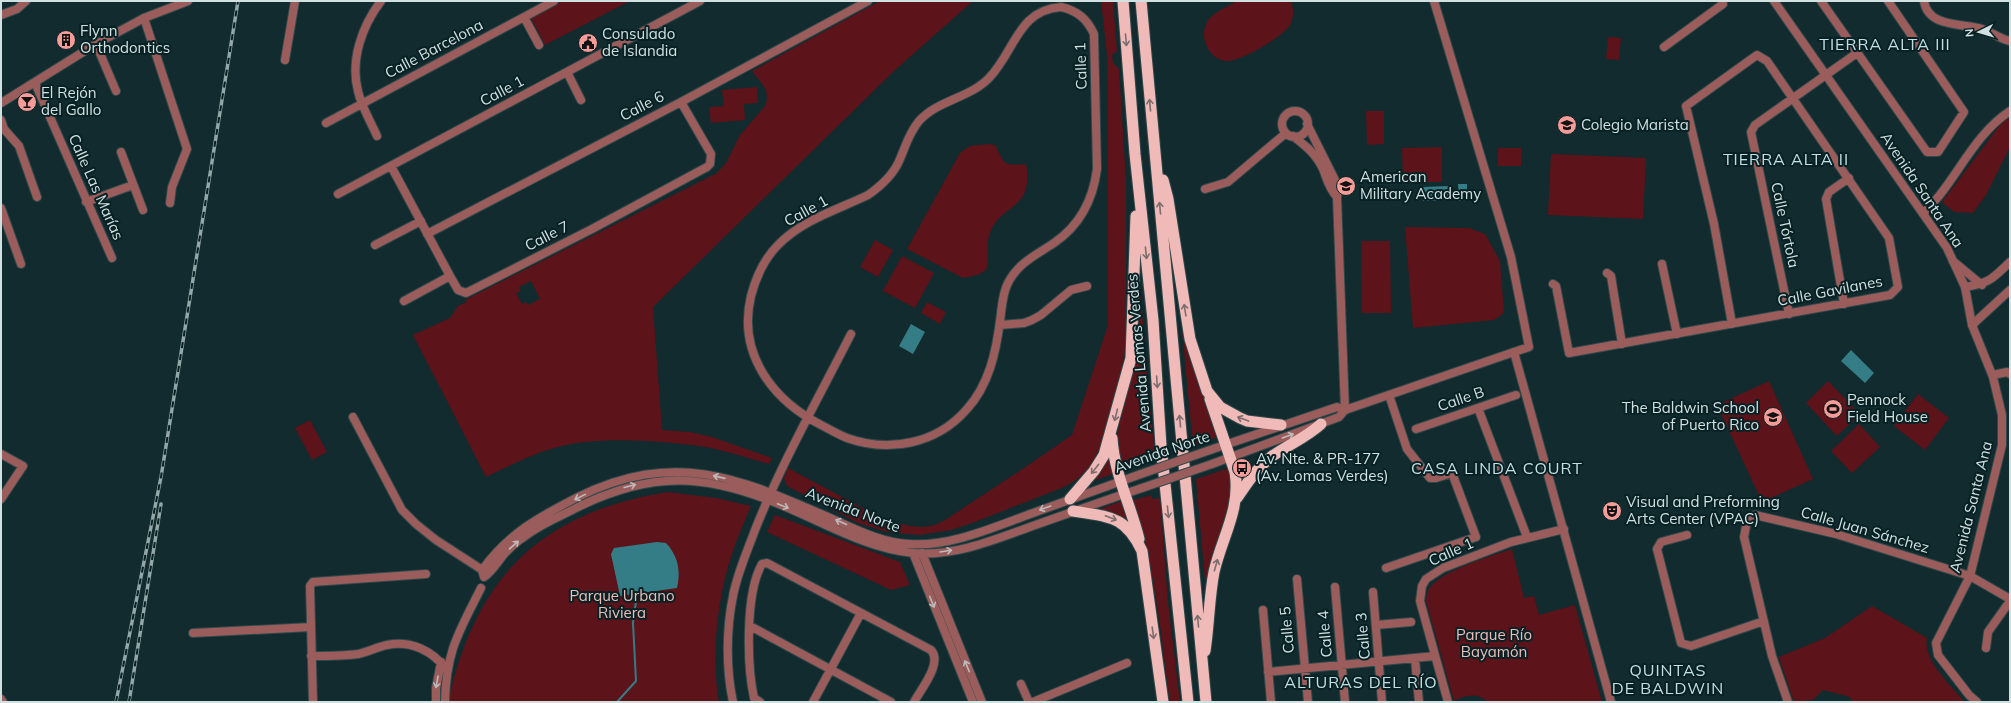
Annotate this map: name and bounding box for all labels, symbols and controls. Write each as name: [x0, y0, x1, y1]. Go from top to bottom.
north arrow: [1959, 12, 1999, 52]
street label: Calle Barcelona: [382, 15, 486, 82]
place label: Flynn Orthodontics: [80, 21, 170, 57]
place label: Consulado de Islandia: [602, 24, 677, 60]
text: N: [1962, 28, 1976, 38]
building icon: Flynn Orthodontics: [55, 29, 77, 51]
public building icon: Consulado de Islandia: [577, 32, 599, 54]
one-way arrow: [1122, 33, 1130, 46]
district label: TIERRA ALTA III: [1819, 34, 1951, 54]
street label: Calle 1: [1070, 42, 1091, 90]
street label: Calle 1: [476, 71, 527, 110]
place label: El Rejón del Gallo: [41, 83, 101, 119]
street label: Calle 6: [616, 86, 667, 125]
bar icon: El Rejón del Gallo: [16, 91, 38, 113]
one-way arrow: [1147, 99, 1154, 112]
school or university icon: Colegio Marista: [1556, 114, 1578, 136]
place label: Colegio Marista: [1581, 115, 1689, 134]
street label: Avenida Santa Ana: [1877, 128, 1968, 251]
street label: Calle Las Marías: [65, 131, 128, 243]
district label: TIERRA ALTA II: [1723, 149, 1849, 169]
place label: American Military Academy: [1360, 167, 1481, 203]
school or university icon: American Military Academy: [1335, 175, 1357, 197]
street label: Calle Tórtola: [1767, 180, 1804, 269]
street label: Calle 1: [780, 191, 831, 230]
one-way arrow: [1156, 202, 1164, 215]
street label: Calle 7: [521, 216, 572, 255]
one-way arrow: [1142, 246, 1149, 259]
street label: Calle Gavilanes: [1776, 271, 1884, 310]
street label: Avenida Lomas Verdes: [1122, 273, 1155, 433]
one-way arrow: [1181, 304, 1189, 317]
one-way arrow: [1153, 375, 1160, 388]
street label: Calle B: [1435, 382, 1487, 415]
place label: Pennock Field House: [1847, 390, 1928, 426]
place label: The Baldwin School of Puerto Rico: [1622, 398, 1759, 434]
sports icon: Pennock Field House: [1822, 398, 1844, 420]
school or university icon: The Baldwin School of Puerto Rico: [1762, 406, 1784, 428]
one-way arrow: [1112, 408, 1120, 421]
one-way arrow: [1176, 415, 1183, 428]
one-way arrow: [1236, 415, 1249, 422]
street label: Avenida Norte: [1112, 426, 1212, 477]
one-way arrow: [1281, 432, 1293, 440]
street label: Avenida Santa Ana: [1945, 439, 1996, 575]
place label: Av. Nte. & PR-177 (Av. Lomas Verdes): [1256, 449, 1389, 485]
bus stop icon: Av. Nte. & PR-177 (Av. Lomas Verdes): [1231, 457, 1253, 479]
district label: CASA LINDA COURT: [1411, 458, 1583, 478]
one-way arrow: [1091, 463, 1099, 474]
one-way arrow: [713, 472, 726, 480]
one-way arrow: [623, 482, 636, 490]
street label: Avenida Norte: [803, 483, 903, 536]
place label: Visual and Preforming Arts Center (VPAC): [1626, 492, 1780, 528]
one-way arrow: [574, 493, 586, 501]
theatre icon: Visual and Preforming Arts Center (VPAC): [1601, 500, 1623, 522]
one-way arrow: [777, 502, 789, 510]
street label: Calle Juan Sánchez: [1799, 502, 1932, 557]
one-way arrow: [1040, 505, 1052, 513]
one-way arrow: [1165, 505, 1172, 518]
one-way arrow: [1104, 515, 1116, 523]
one-way arrow: [835, 518, 847, 526]
street label: Calle 1: [1425, 533, 1476, 570]
one-way arrow: [509, 540, 520, 549]
one-way arrow: [940, 547, 953, 555]
one-way arrow: [1213, 559, 1220, 572]
park label: Parque Urbano Riviera: [569, 586, 675, 622]
one-way arrow: [929, 595, 937, 607]
street label: Calle 5: [1275, 606, 1298, 654]
street label: Calle 4: [1313, 610, 1336, 658]
street label: Calle 3: [1351, 612, 1374, 660]
one-way arrow: [1194, 615, 1202, 628]
park label: Parque Río Bayamón: [1456, 625, 1532, 661]
one-way arrow: [1149, 626, 1157, 639]
one-way arrow: [963, 660, 971, 672]
district label: QUINTAS DE BALDWIN: [1612, 660, 1724, 698]
district label: ALTURAS DEL RÍO: [1284, 672, 1438, 692]
one-way arrow: [433, 675, 441, 688]

